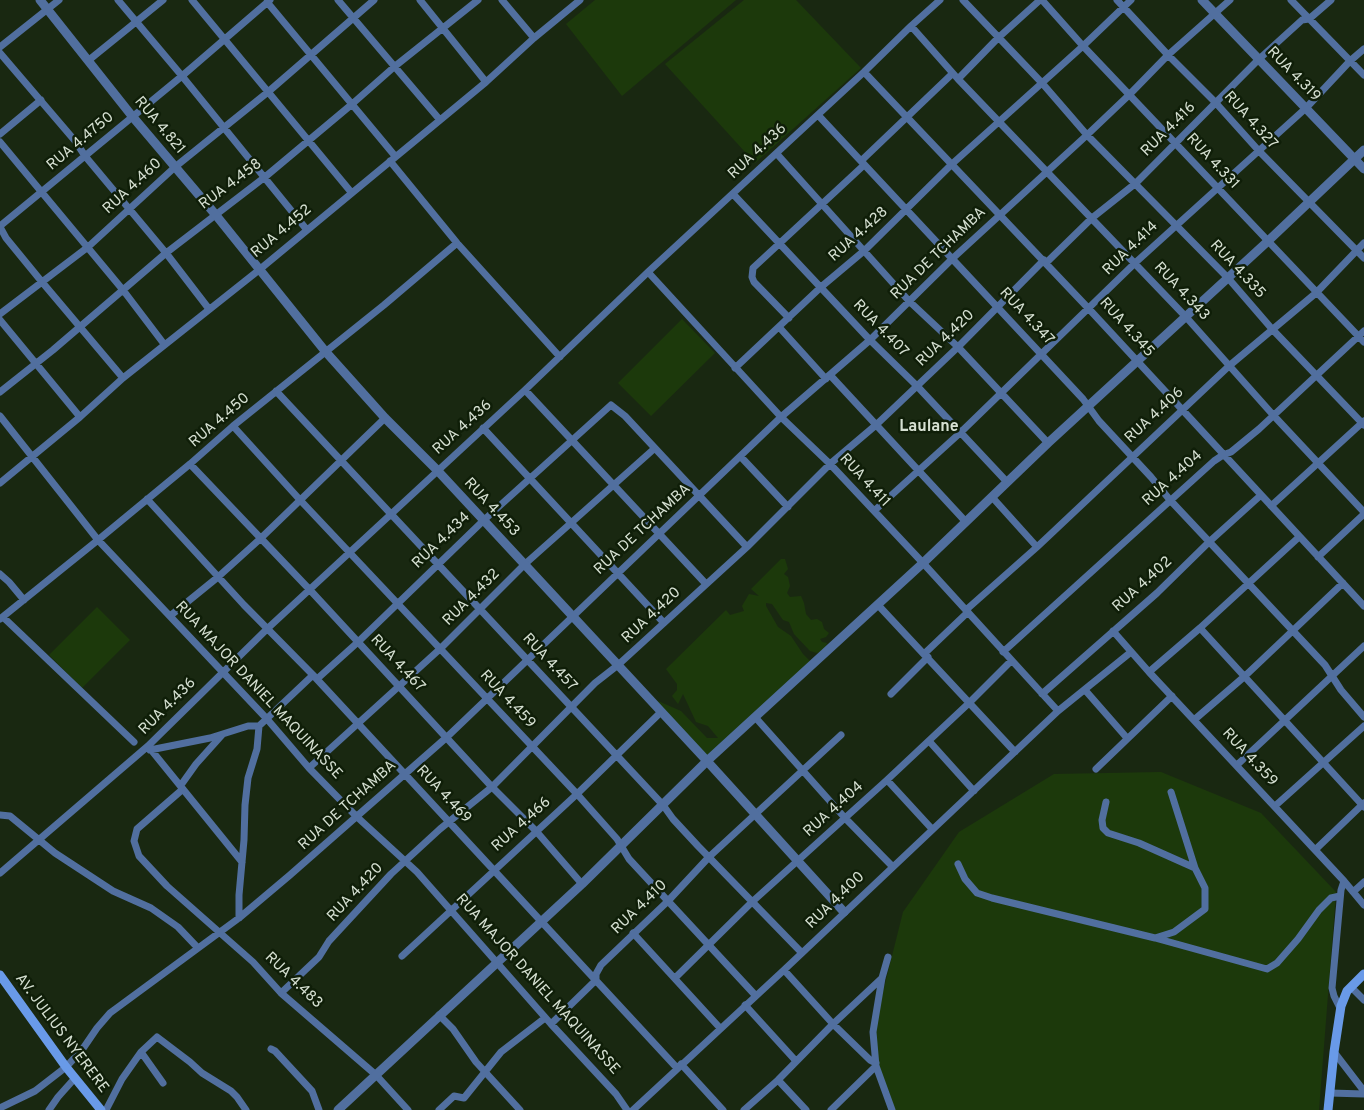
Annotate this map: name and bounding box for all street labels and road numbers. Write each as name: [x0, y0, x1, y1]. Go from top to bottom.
street label: RUA 4.319: [1262, 44, 1324, 106]
street label: RUA 4.327: [1219, 88, 1281, 154]
street label: RUA 4.821: [130, 94, 188, 158]
street label: RUA 4.416: [1138, 99, 1200, 161]
street label: RUA 4.4750: [44, 109, 118, 175]
street label: RUA 4.436: [725, 120, 791, 184]
street label: RUA 4.331: [1182, 130, 1242, 194]
street label: RUA 4.460: [100, 155, 166, 219]
street label: RUA 4.458: [196, 156, 266, 214]
street label: RUA 4.452: [248, 201, 316, 263]
street label: RUA 4.428: [826, 204, 892, 266]
street label: RUA DE TCHAMBA: [888, 204, 990, 304]
street label: RUA 4.414: [1100, 218, 1162, 280]
street label: RUA 4.335: [1205, 237, 1269, 303]
street label: RUA 4.343: [1149, 259, 1213, 325]
street label: RUA 4.347: [995, 285, 1057, 349]
street label: RUA 4.345: [1095, 295, 1157, 361]
street label: RUA 4.407: [848, 297, 912, 361]
street label: RUA 4.420: [913, 307, 979, 371]
street label: RUA 4.406: [1122, 384, 1188, 448]
street label: RUA 4.450: [186, 390, 254, 452]
street label: RUA 4.436: [430, 397, 496, 459]
street label: RUA 4.404: [1139, 447, 1207, 511]
street label: RUA 4.411: [835, 451, 893, 511]
street label: RUA 4.453: [459, 475, 523, 541]
street label: RUA DE TCHAMBA: [591, 481, 695, 579]
street label: RUA 4.434: [409, 509, 475, 573]
street label: RUA 4.402: [1109, 554, 1177, 616]
street label: RUA 4.432: [440, 566, 504, 630]
street label: RUA 4.420: [619, 584, 685, 648]
street label: RUA MAJOR DANIEL MAQUINASSE: [171, 598, 345, 784]
street label: RUA 4.457: [518, 630, 580, 696]
street label: RUA 4.467: [366, 632, 428, 696]
street label: RUA 4.459: [475, 667, 539, 733]
street label: RUA 4.436: [136, 675, 200, 739]
street label: RUA 4.359: [1217, 725, 1281, 791]
street label: RUA DE TCHAMBA: [295, 757, 401, 855]
street label: RUA 4.469: [412, 762, 474, 828]
street label: RUA 4.404: [800, 778, 868, 842]
street label: RUA 4.466: [489, 794, 555, 856]
street label: RUA 4.420: [324, 860, 388, 926]
street label: RUA 4.400: [803, 869, 869, 933]
street label: RUA 4.410: [608, 877, 672, 939]
street label: RUA MAJOR DANIEL MAQUINASSE: [451, 891, 623, 1079]
street label: RUA 4.483: [260, 949, 326, 1013]
street label: AV. JULIUS NYERERE: [10, 971, 112, 1097]

